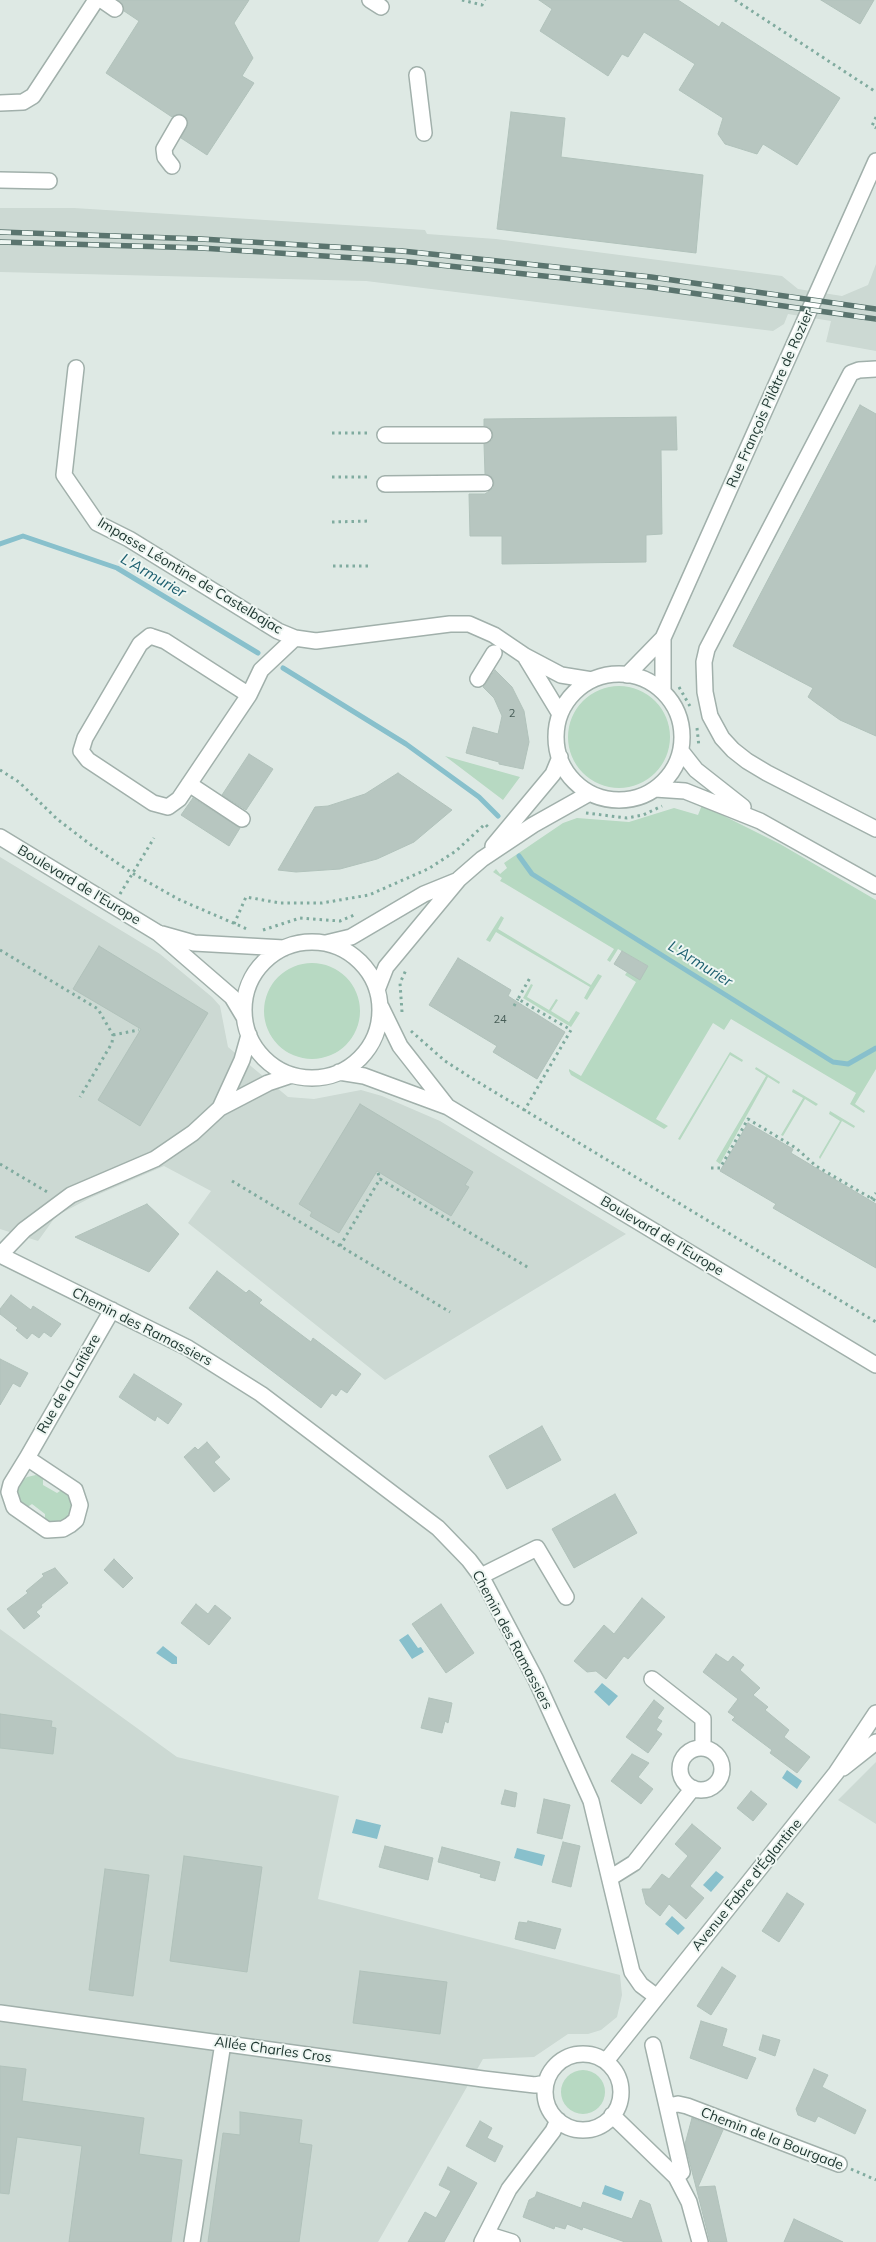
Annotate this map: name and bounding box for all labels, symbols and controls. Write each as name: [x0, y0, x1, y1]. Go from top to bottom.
street label: Rue François Pilâtre de Rozier: [723, 308, 817, 490]
street label: Impasse Léontine de Castelbajac: [95, 514, 285, 638]
water label: L'Armurier: [117, 550, 189, 602]
house number: 2: [509, 707, 515, 721]
street label: Boulevard de l'Europe: [14, 842, 144, 928]
water label: L'Armurier: [665, 937, 735, 991]
house number: 24: [493, 1013, 507, 1027]
street label: Boulevard de l'Europe: [597, 1193, 727, 1279]
street label: Chemin des Ramassiers: [69, 1284, 215, 1370]
street label: Rue de la Laitière: [34, 1331, 104, 1437]
street label: Chemin des Ramassiers: [468, 1568, 556, 1712]
street label: Avenue Fabre d'Églantine: [688, 1816, 806, 1954]
street label: Allée Charles Cros: [213, 2033, 333, 2067]
street label: Chemin de la Bourgade: [698, 2104, 846, 2174]

